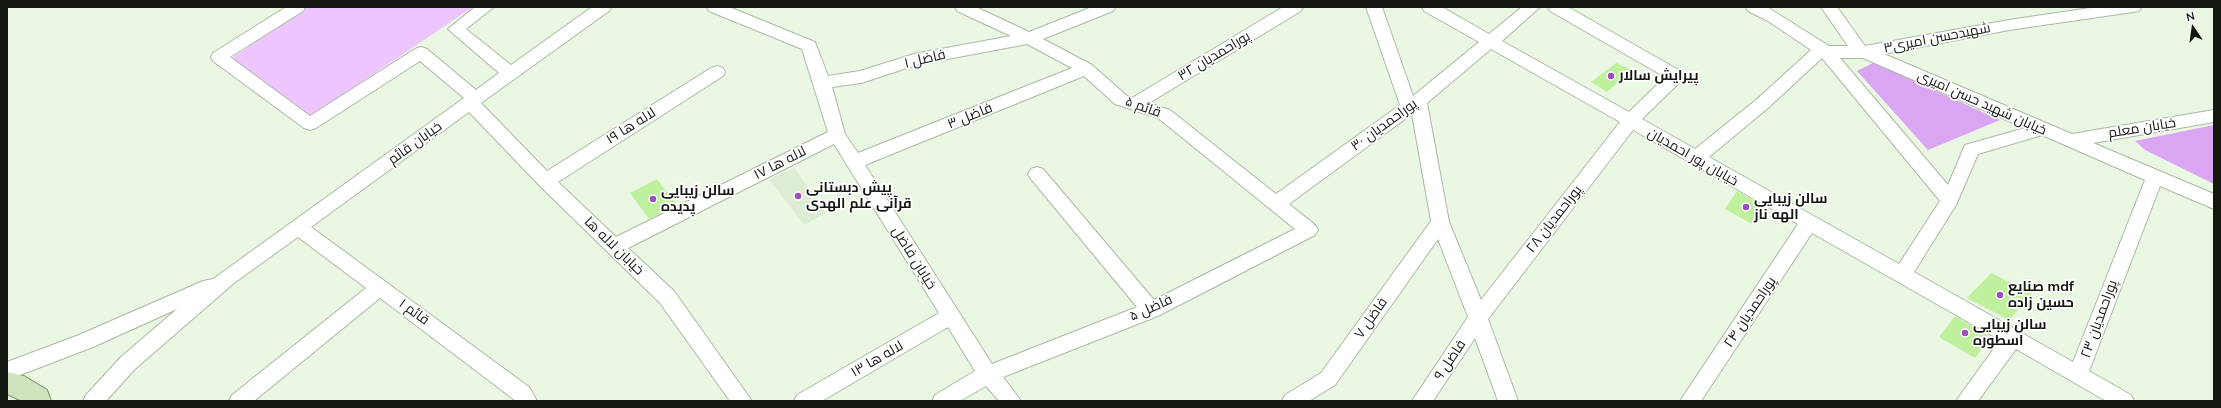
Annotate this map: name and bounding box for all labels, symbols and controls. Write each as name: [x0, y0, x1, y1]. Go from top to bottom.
north arrow: [2173, 8, 2213, 48]
text: N: [2185, 9, 2196, 24]
street label: شهیدحسن امیری۳: [1882, 19, 1992, 57]
street label: پوراحمدیان ۳۲: [1175, 28, 1253, 84]
street label: فاضل ۱: [903, 46, 947, 72]
street label: خیابان شهید حسن امیری: [1915, 67, 2049, 139]
place label: پیرایش سالار: [1619, 68, 1699, 84]
marker: پیرایش سالار: [1606, 71, 1616, 81]
street label: قائم ۵: [1123, 93, 1163, 121]
street label: پوراحمدیان ۳۰: [1348, 95, 1420, 155]
street label: فاضل ۳: [945, 99, 995, 133]
street label: لاله ها ۱۹: [603, 104, 659, 148]
street label: خیابان معلم: [2107, 114, 2177, 142]
street label: خیابان قائم: [385, 118, 445, 168]
street label: خیابان پور احمدیان: [1645, 124, 1741, 190]
street label: لاله ها ۱۷: [751, 143, 809, 183]
place label: پیش دبستانی قرآنی علم الهدی: [806, 180, 912, 212]
street label: پوراحمدیان ۲۸: [1522, 182, 1586, 256]
place label: سالن زیبایی پدیده: [661, 183, 734, 216]
marker: پیش دبستانی قرآنی علم الهدی: [793, 191, 803, 201]
place label: سالن زیبایی الهه ناز: [1754, 191, 1827, 224]
marker: سالن زیبایی پدیده: [648, 194, 658, 204]
marker: سالن زیبایی الهه ناز: [1741, 202, 1751, 212]
street label: خیابان لاله ها: [581, 213, 647, 279]
street label: خیابان فاضل: [888, 224, 940, 292]
street label: پوراحمدیان ۲۴: [1720, 274, 1780, 350]
street label: پوراحمدیان ۲۳: [2077, 278, 2121, 360]
place label: صنایع mdf حسین زاده: [2008, 279, 2074, 312]
marker: صنایع mdf حسین زاده: [1995, 290, 2005, 300]
street label: فاضل ۵: [1127, 291, 1175, 325]
street label: فاضل ۷: [1351, 294, 1391, 342]
street label: قائم ۱: [395, 295, 433, 329]
place label: سالن زیبایی اسطوره: [1973, 317, 2046, 350]
marker: سالن زیبایی اسطوره: [1960, 328, 1970, 338]
street label: لاله ها ۱۳: [848, 337, 906, 381]
street label: فاضل ۹: [1431, 337, 1469, 383]

